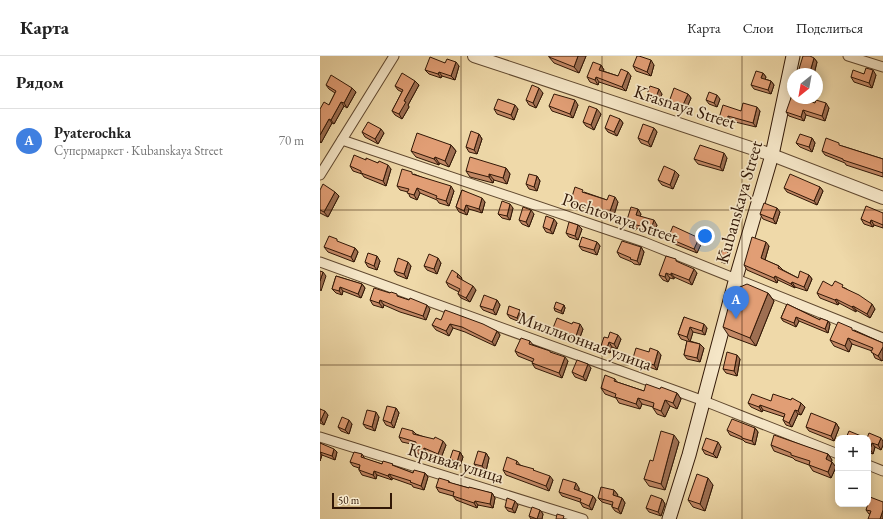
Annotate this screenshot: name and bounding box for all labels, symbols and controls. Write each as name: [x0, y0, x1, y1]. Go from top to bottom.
text: Карта: [20, 15, 69, 40]
text: Карта: [687, 19, 721, 37]
text: Слои: [743, 19, 774, 37]
text: Поделиться: [796, 19, 863, 37]
north arrow: [787, 68, 823, 104]
text: Рядом: [16, 71, 64, 93]
street label: Krasnaya Street: [631, 79, 739, 134]
text: Pyaterochka: [54, 123, 131, 142]
text: A: [24, 132, 34, 149]
text: 70 m: [279, 132, 304, 149]
street label: Kubanskaya Street: [710, 138, 767, 266]
text: Супермаркет · Kubanskaya Street: [54, 142, 223, 159]
street label: Pochtovaya Street: [559, 187, 682, 248]
your location: [695, 226, 715, 246]
pin: A: [723, 286, 749, 319]
street label: Миллионная улица: [515, 306, 656, 376]
map controls: [835, 435, 871, 507]
button: +: [835, 435, 871, 471]
street label: Кривая улица: [405, 437, 508, 488]
button: −: [835, 471, 871, 507]
scale bar: [332, 491, 392, 510]
text: 50 m: [338, 493, 359, 507]

